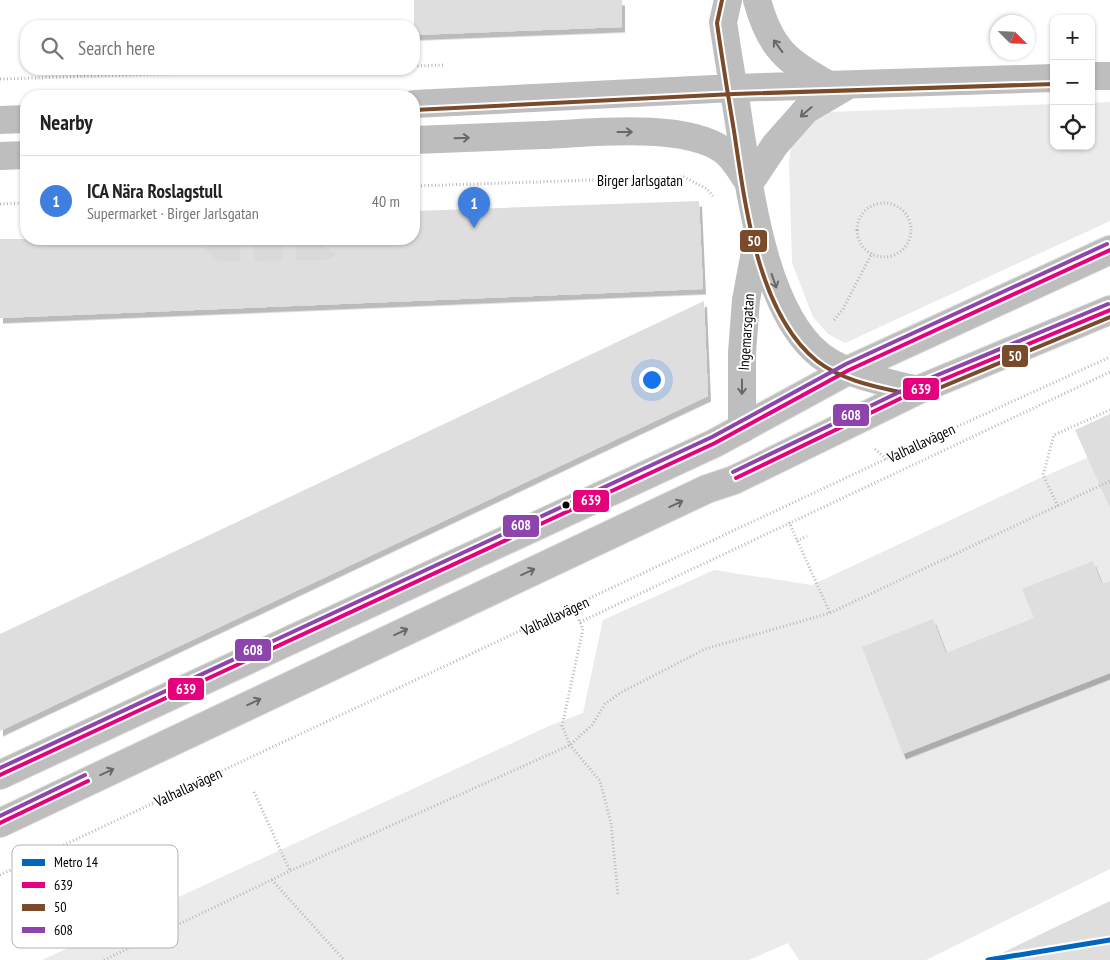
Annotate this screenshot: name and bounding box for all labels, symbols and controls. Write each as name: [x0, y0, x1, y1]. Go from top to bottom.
north arrow: [990, 15, 1035, 60]
map controls: [1050, 15, 1095, 150]
button: +: [1050, 15, 1095, 60]
search box: [20, 20, 420, 75]
icon: search: [38, 34, 66, 62]
text: Search here: [78, 36, 155, 60]
one-way arrow: [773, 39, 783, 53]
button: −: [1050, 60, 1095, 105]
button: locate: [1050, 105, 1095, 150]
one-way arrow: [799, 106, 812, 117]
text: Nearby: [40, 109, 93, 136]
one-way arrow: [616, 127, 633, 137]
one-way arrow: [454, 133, 470, 143]
street label: Birger Jarlsgatan: [597, 171, 683, 190]
text: ICA Nära Roslagstull: [87, 179, 222, 203]
pin: 1: [458, 187, 490, 228]
text: 1: [52, 191, 60, 211]
text: 40 m: [372, 191, 400, 211]
text: Supermarket · Birger Jarlsgatan: [87, 203, 259, 223]
line badge: 50: [739, 229, 768, 253]
text: 50: [747, 232, 761, 250]
one-way arrow: [770, 272, 780, 288]
street label: Ingemarsgatan: [734, 293, 758, 371]
line badge: 50: [1001, 344, 1029, 368]
text: 50: [1008, 347, 1022, 365]
your location: [639, 367, 665, 393]
line badge: 639: [902, 377, 940, 401]
one-way arrow: [737, 378, 747, 395]
text: 639: [911, 380, 931, 398]
line badge: 608: [832, 403, 870, 427]
text: 608: [841, 406, 861, 424]
street label: Valhallavägen: [883, 419, 958, 467]
line badge: 639: [572, 489, 610, 513]
text: 639: [581, 491, 601, 509]
one-way arrow: [668, 498, 683, 508]
unlabelled marker: [561, 500, 571, 510]
line badge: 608: [502, 514, 540, 538]
text: 608: [511, 516, 531, 534]
one-way arrow: [520, 567, 535, 576]
street label: Valhallavägen: [517, 592, 592, 640]
one-way arrow: [393, 627, 408, 637]
line badge: 608: [234, 638, 272, 662]
text: 608: [243, 641, 263, 659]
line badge: 639: [167, 677, 205, 701]
text: 639: [176, 680, 196, 698]
one-way arrow: [246, 697, 261, 706]
street label: Valhallavägen: [150, 763, 225, 811]
one-way arrow: [99, 767, 114, 776]
legend: [12, 845, 178, 948]
text: Metro 14: [54, 853, 99, 871]
text: 639: [54, 876, 73, 894]
text: 50: [54, 898, 67, 916]
text: 608: [54, 921, 73, 939]

